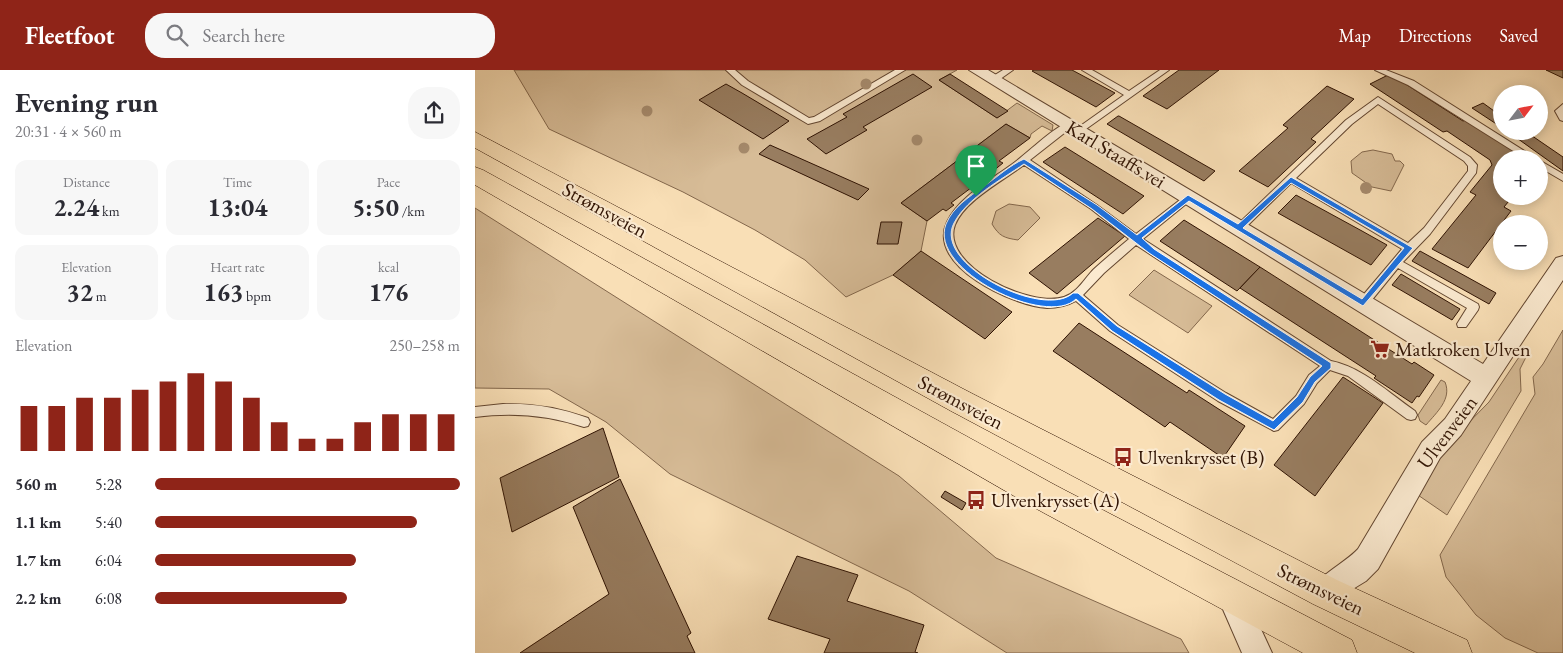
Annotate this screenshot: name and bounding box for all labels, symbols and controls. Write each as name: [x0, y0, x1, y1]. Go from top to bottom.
search box: [145, 13, 495, 58]
text: Fleetfoot: [25, 20, 115, 51]
icon: search: [163, 21, 191, 49]
text: Search here: [203, 23, 285, 48]
text: Map: [1339, 24, 1371, 47]
text: Directions: [1399, 24, 1471, 47]
text: Saved: [1499, 24, 1538, 47]
text: Evening run: [15, 84, 158, 120]
north arrow: [1493, 85, 1547, 140]
map controls: [1493, 85, 1548, 270]
button: share: [408, 87, 460, 139]
street label: Karl Staaffs vei: [1061, 114, 1171, 194]
text: 20:31 · 4 × 560 m: [15, 121, 122, 142]
pin: [955, 145, 997, 196]
button: +: [1493, 150, 1548, 205]
icon: arrive: [962, 152, 990, 180]
text: Distance: [63, 173, 110, 191]
text: Time: [223, 173, 252, 191]
text: Pace: [377, 173, 400, 191]
street label: Strømsveien: [558, 176, 652, 244]
text: 2.24: [53, 191, 99, 223]
text: 13:04: [208, 191, 267, 223]
text: 5:50: [352, 191, 399, 223]
text: km: [99, 202, 120, 220]
text: /km: [399, 202, 425, 220]
button: −: [1493, 215, 1548, 270]
text: Elevation: [61, 258, 112, 276]
text: Heart rate: [210, 258, 265, 276]
text: kcal: [378, 258, 399, 276]
text: 32: [66, 276, 93, 308]
text: 163: [204, 276, 243, 308]
text: 176: [369, 276, 408, 308]
text: m: [93, 287, 107, 305]
text: bpm: [243, 287, 271, 305]
text: Elevation: [15, 335, 73, 356]
text: 250–258 m: [389, 335, 460, 356]
place label: Matkroken Ulven: [1395, 336, 1531, 362]
supermarket icon: Matkroken Ulven: [1369, 338, 1391, 360]
street label: Strømsveien: [914, 369, 1009, 436]
street label: Ulvenveien: [1411, 390, 1483, 474]
place label: Ulvenkrysset (B): [1138, 444, 1264, 470]
bus stop icon: Ulvenkrysset (B): [1112, 446, 1134, 468]
text: 560 m: [15, 474, 57, 495]
text: 5:28: [95, 474, 122, 495]
place label: Ulvenkrysset (A): [991, 487, 1119, 513]
bus stop icon: Ulvenkrysset (A): [965, 489, 987, 511]
text: 1.1 km: [15, 512, 61, 533]
text: 5:40: [95, 512, 122, 533]
text: 1.7 km: [15, 550, 61, 571]
text: 6:04: [95, 550, 122, 571]
street label: Strømsveien: [1273, 557, 1369, 621]
text: 2.2 km: [15, 588, 61, 609]
text: 6:08: [95, 588, 122, 609]

